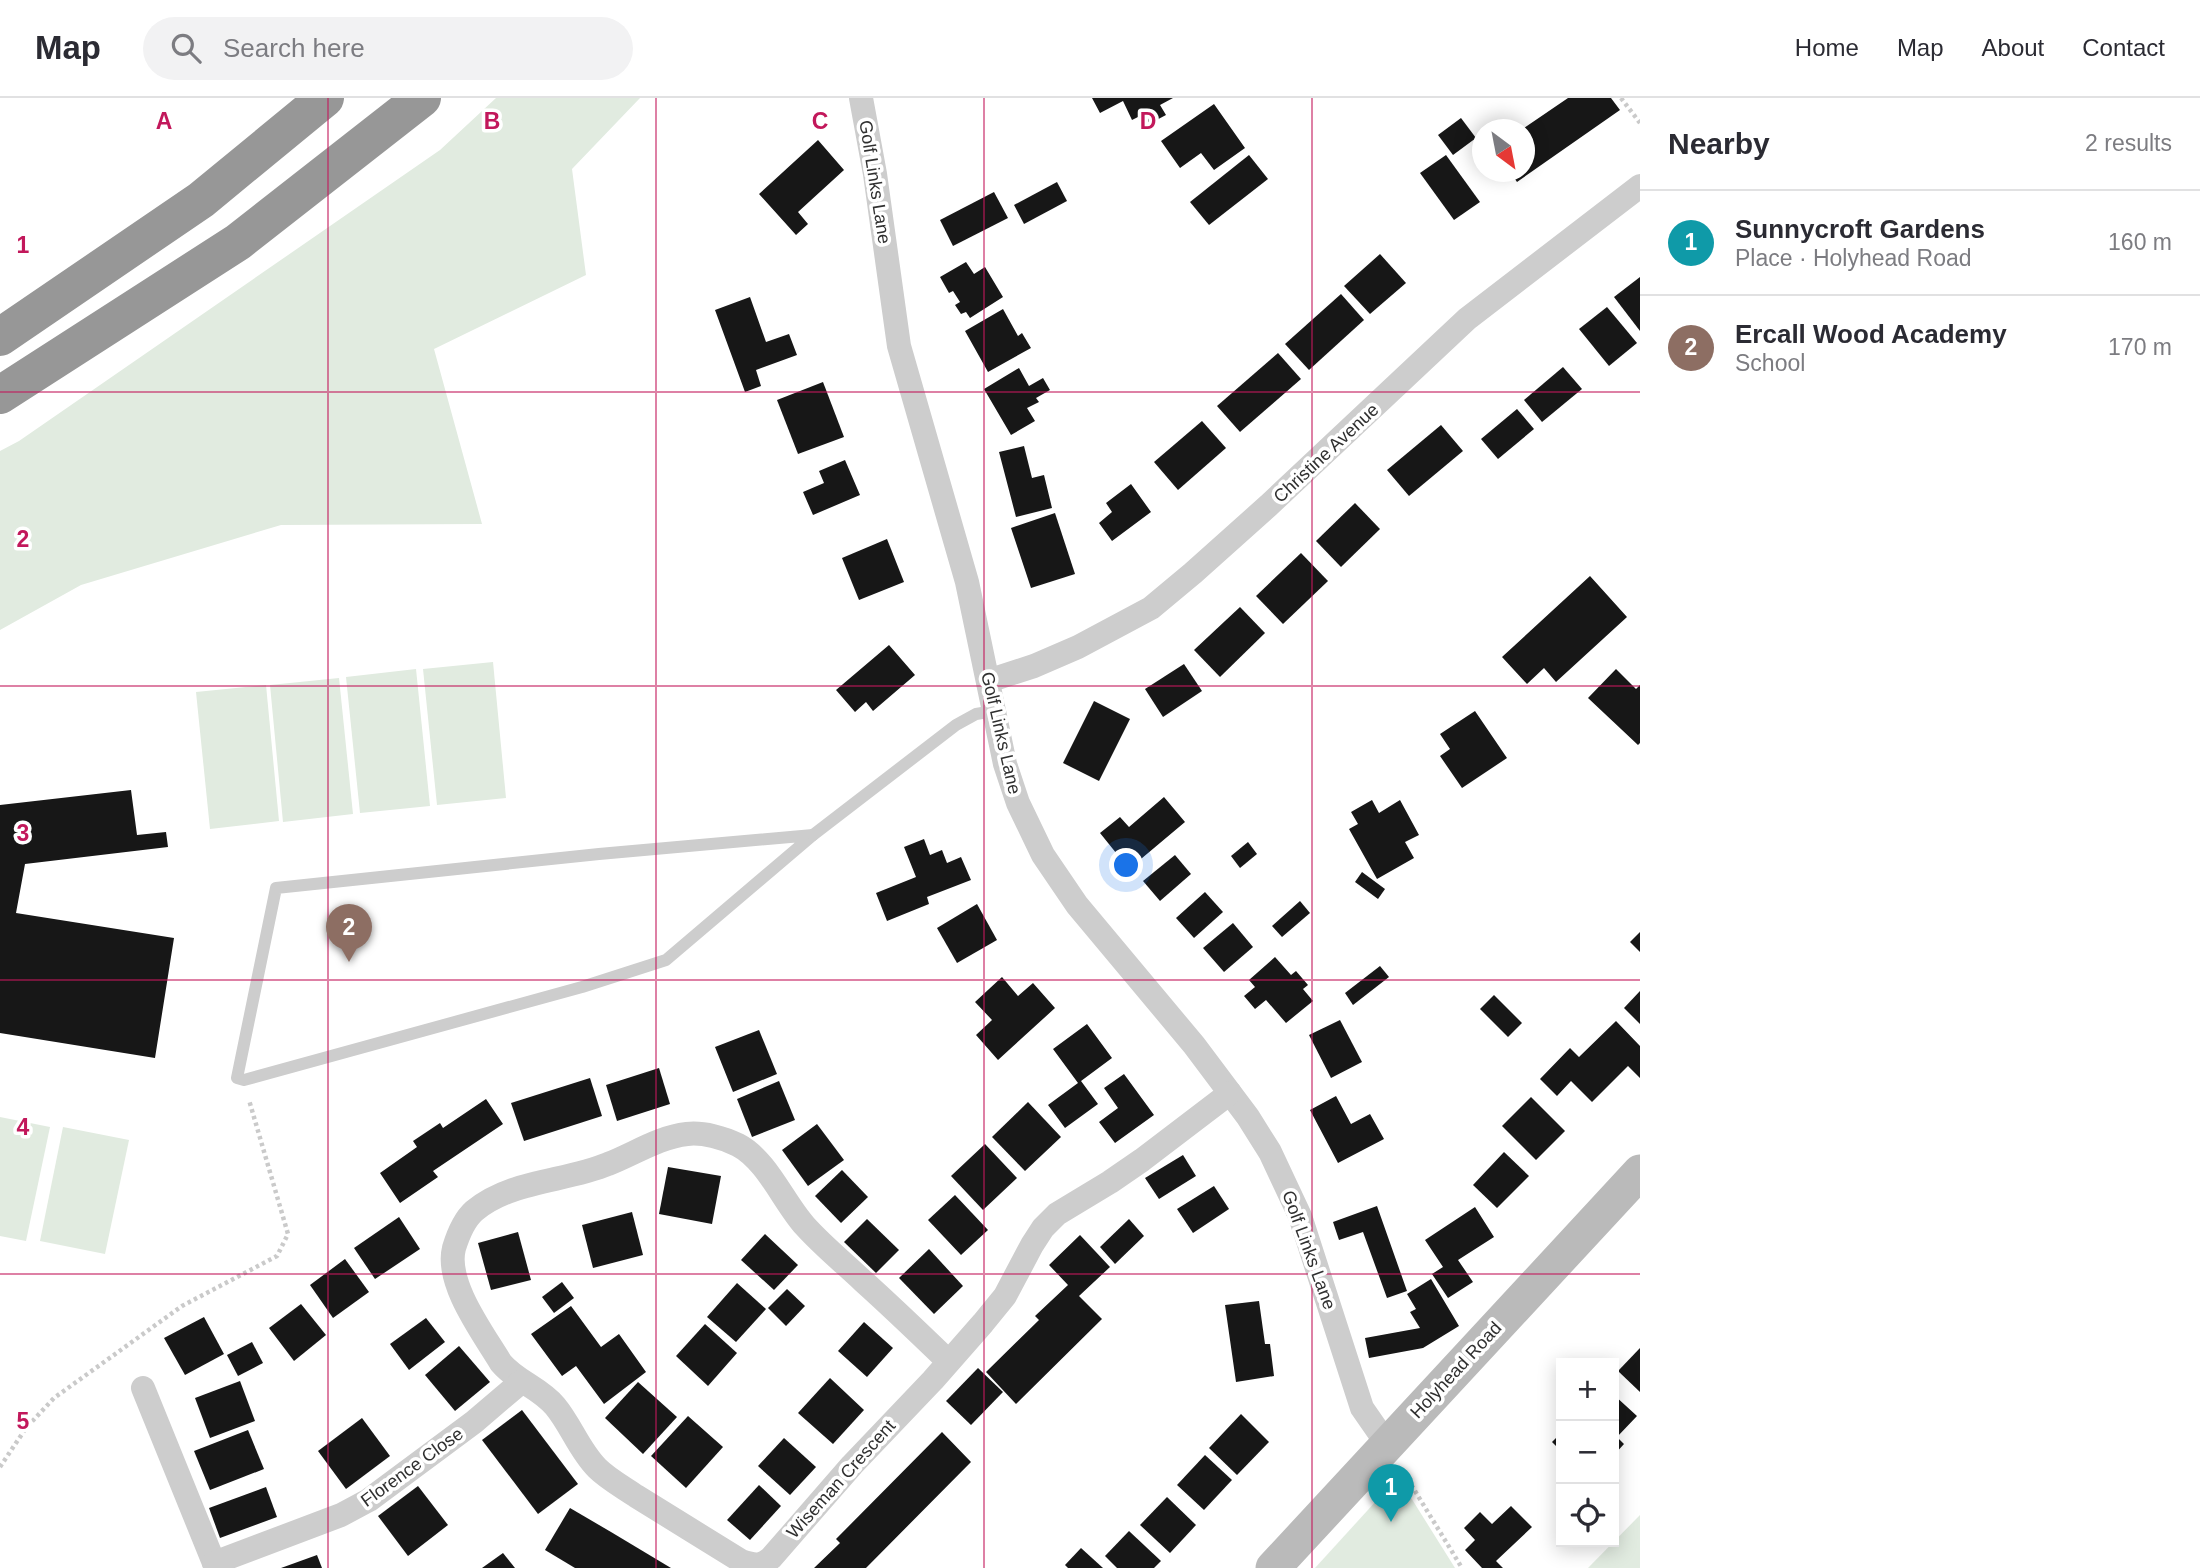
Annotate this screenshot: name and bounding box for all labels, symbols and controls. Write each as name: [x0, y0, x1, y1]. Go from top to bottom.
search box: [143, 17, 633, 80]
text: Map: [35, 29, 101, 66]
icon: search: [167, 29, 205, 67]
text: Search here: [223, 33, 365, 63]
text: Home: [1795, 34, 1859, 61]
text: Map: [1897, 34, 1944, 61]
text: About: [1982, 34, 2044, 61]
text: Contact: [2082, 34, 2165, 61]
text: A: [156, 108, 172, 134]
text: B: [484, 108, 500, 134]
text: C: [812, 108, 828, 134]
text: D: [1140, 108, 1156, 134]
street label: Golf Links Lane: [855, 119, 895, 245]
north arrow: [1472, 119, 1535, 182]
text: Nearby: [1668, 127, 1770, 160]
text: 2 results: [2085, 130, 2172, 156]
text: Sunnycroft Gardens: [1735, 214, 1985, 244]
text: 1: [1685, 229, 1697, 255]
text: 160 m: [2108, 229, 2172, 255]
text: 1: [17, 232, 30, 258]
text: Place · Holyhead Road: [1735, 245, 1972, 271]
text: Ercall Wood Academy: [1735, 319, 2007, 349]
text: 2: [1685, 334, 1697, 360]
text: 170 m: [2108, 334, 2172, 360]
text: School: [1735, 350, 1805, 376]
street label: Christine Avenue: [1270, 399, 1382, 507]
text: 2: [17, 526, 29, 552]
street label: Golf Links Lane: [977, 670, 1025, 796]
text: 3: [17, 820, 29, 846]
your location: [1109, 848, 1143, 882]
pin: 2: [326, 904, 372, 962]
text: 4: [17, 1114, 30, 1140]
street label: Golf Links Lane: [1278, 1188, 1340, 1312]
street label: Holyhead Road: [1406, 1318, 1506, 1422]
map controls: [1556, 1358, 1619, 1547]
button: +: [1556, 1358, 1619, 1421]
text: 5: [17, 1408, 30, 1434]
street label: Wiseman Crescent: [783, 1416, 899, 1542]
button: −: [1556, 1421, 1619, 1484]
street label: Florence Close: [357, 1423, 467, 1511]
pin: 1: [1368, 1464, 1414, 1522]
button: locate: [1556, 1484, 1619, 1547]

